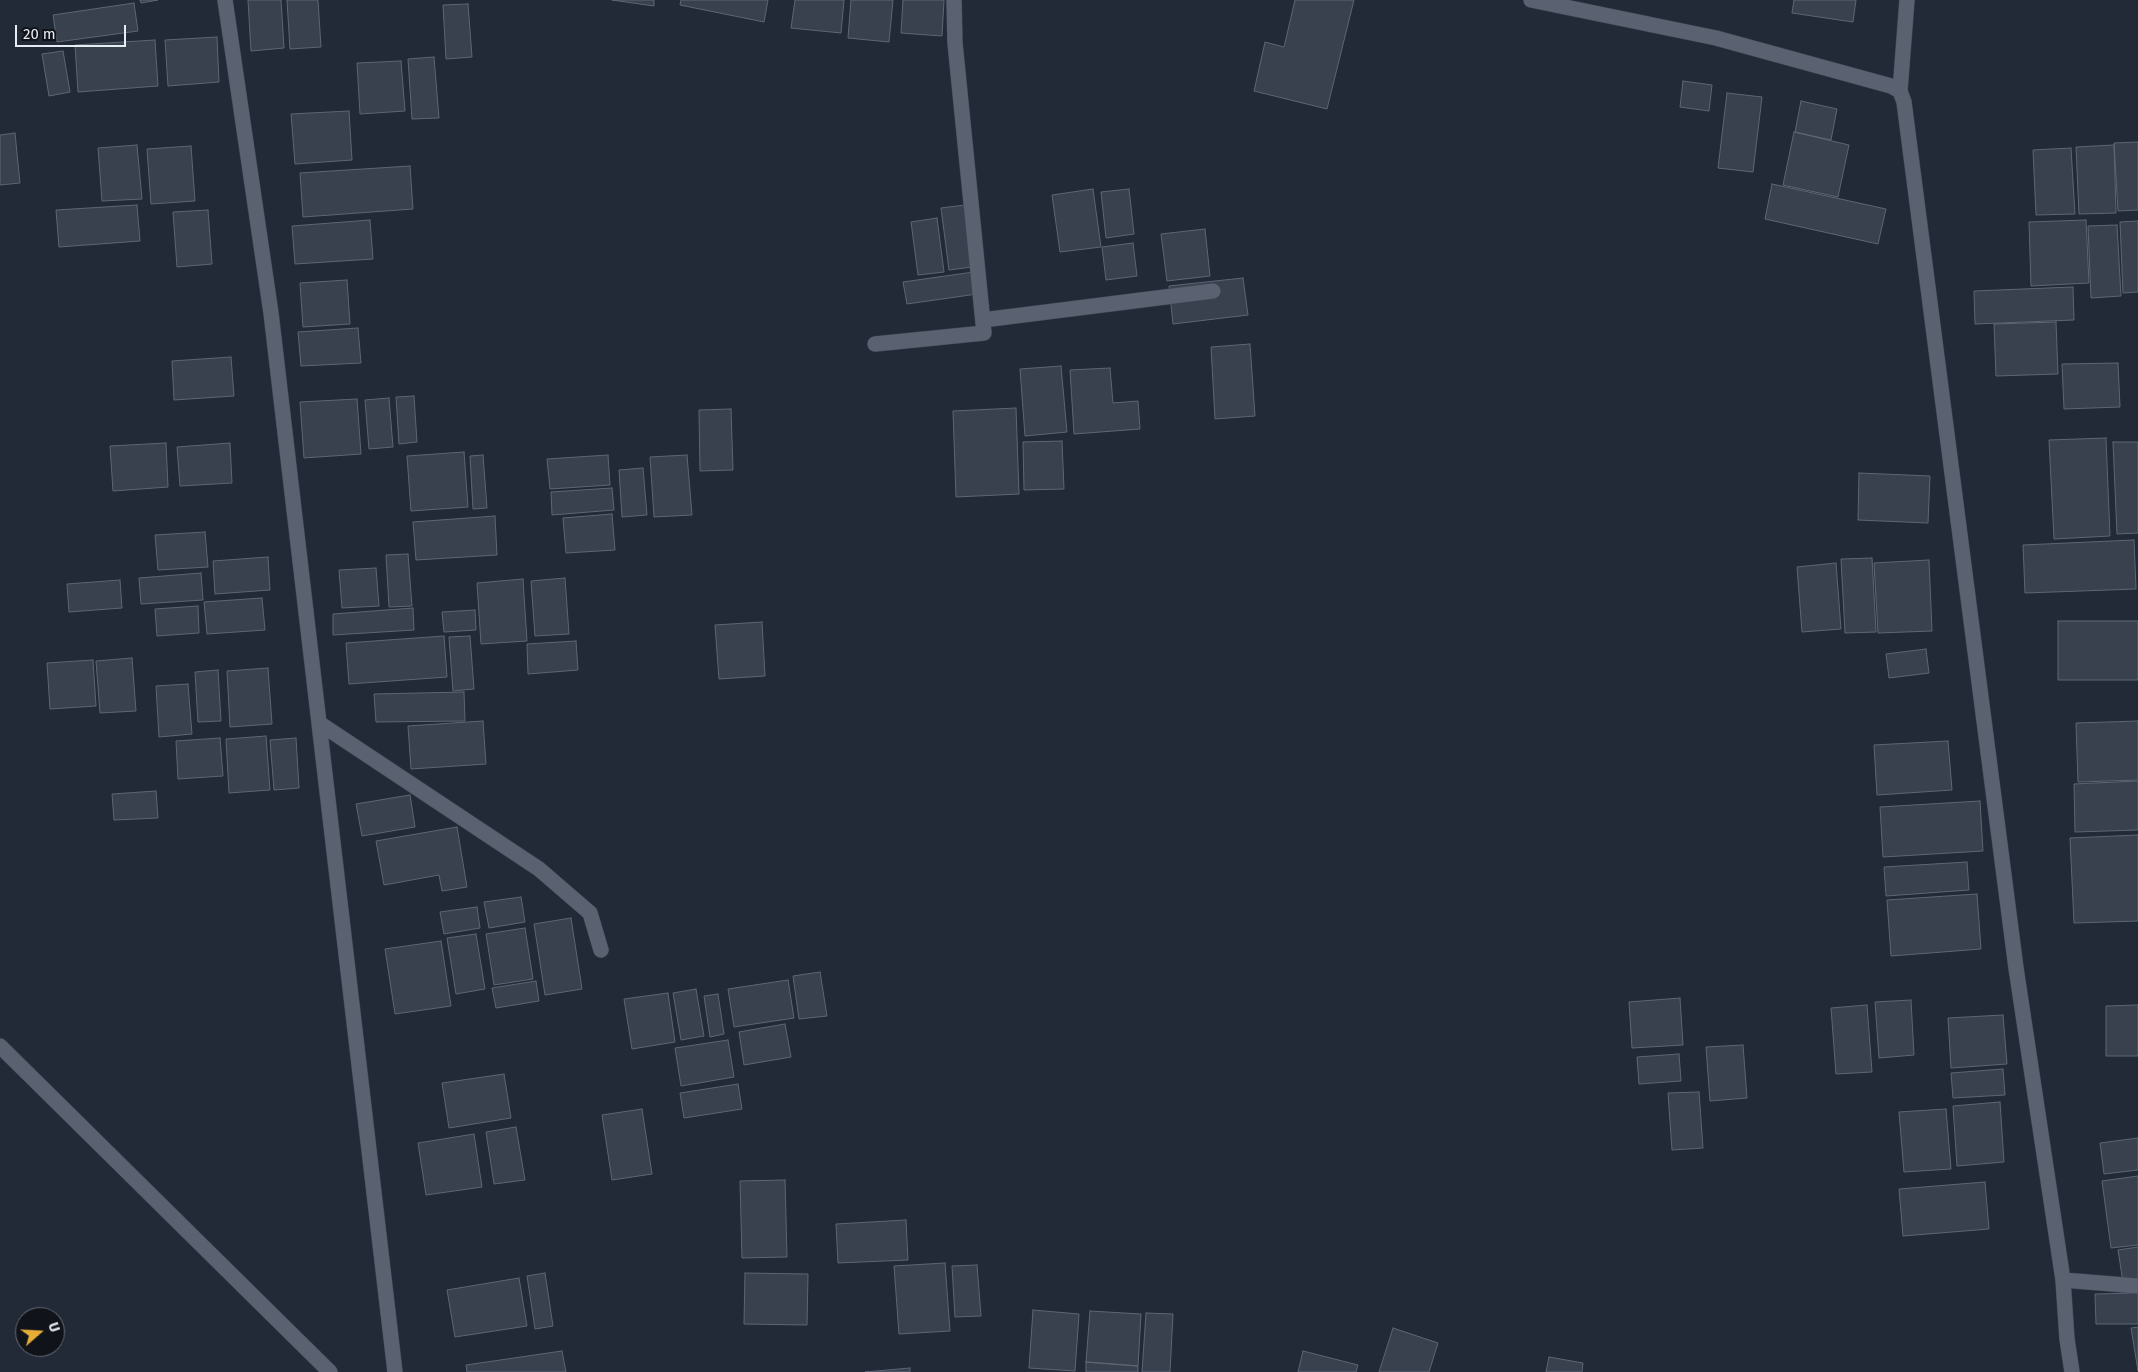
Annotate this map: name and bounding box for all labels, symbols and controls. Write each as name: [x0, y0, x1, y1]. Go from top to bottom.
scale bar: [18, 15, 129, 47]
text: 20 m: [23, 25, 56, 43]
north arrow: [15, 1307, 65, 1357]
text: U: [44, 1320, 63, 1334]

